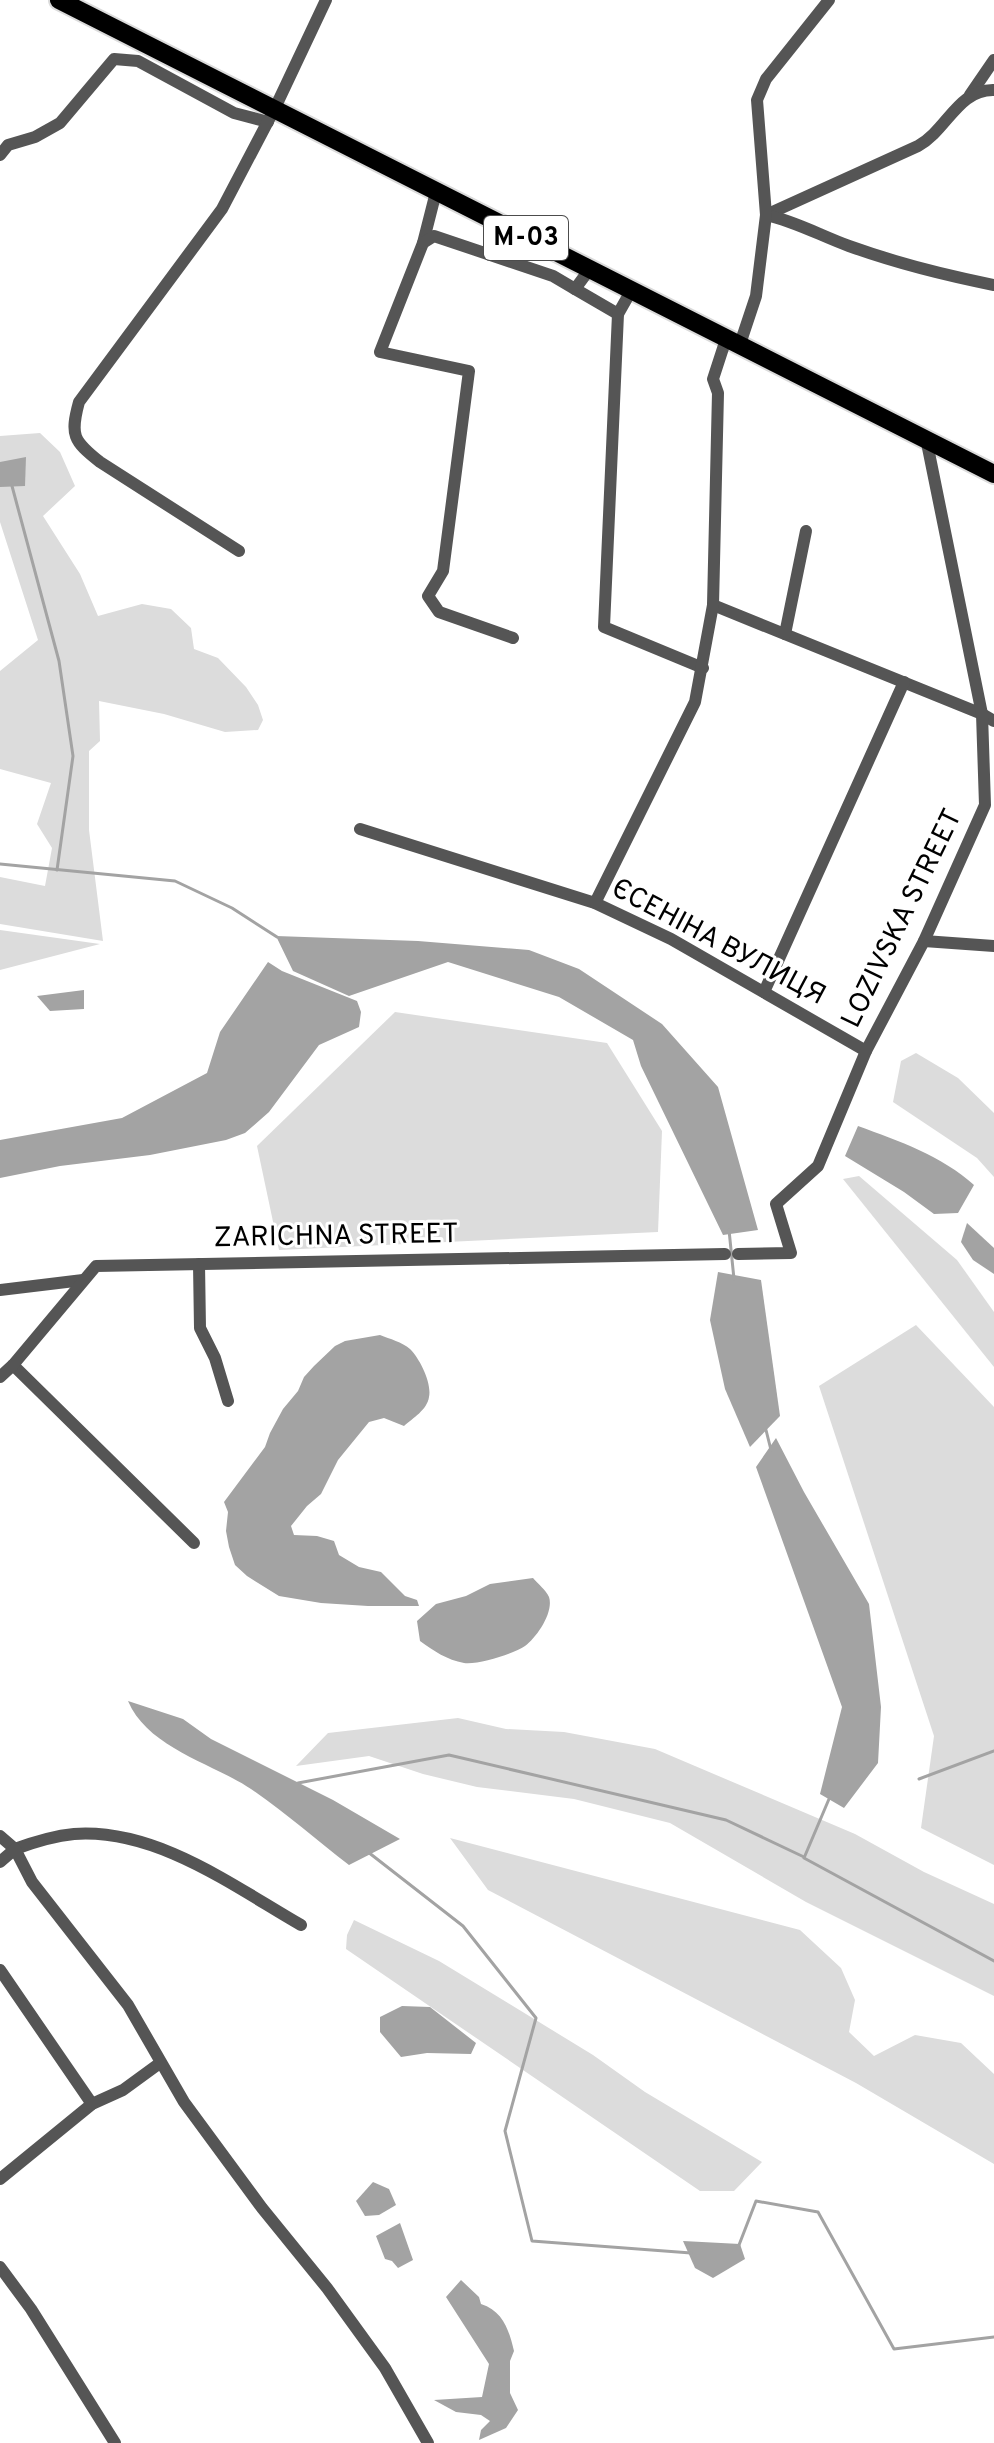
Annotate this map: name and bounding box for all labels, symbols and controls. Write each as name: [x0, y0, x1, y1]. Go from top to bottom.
road number: М-03: [484, 216, 568, 260]
street label: LOZIVSKA STREET: [834, 804, 972, 1034]
street label: ЄСЕНІНА ВУЛИЦЯ: [605, 871, 831, 1015]
street label: ZARICHNA STREET: [213, 1217, 459, 1257]

